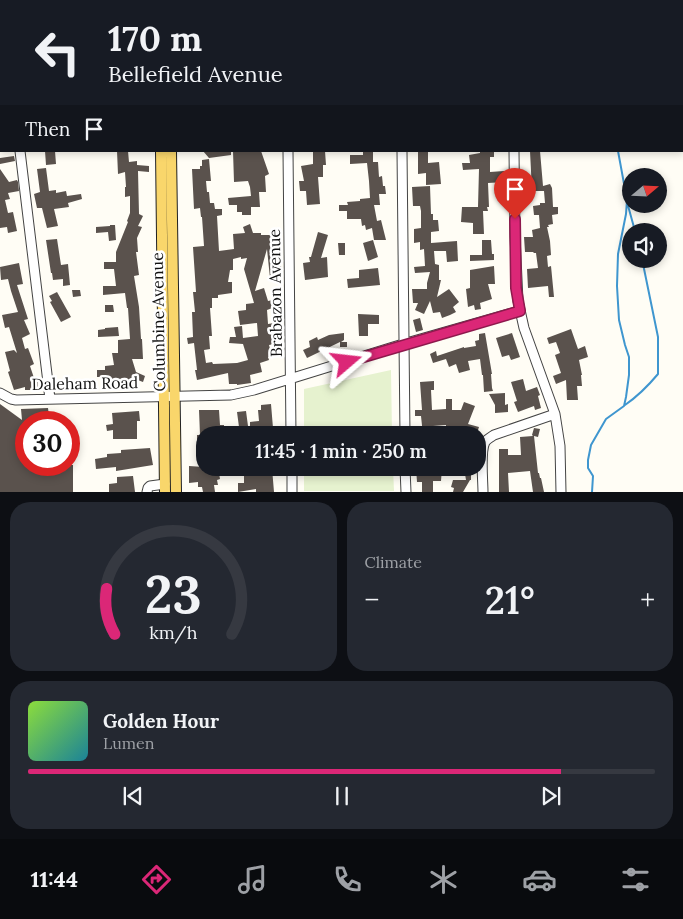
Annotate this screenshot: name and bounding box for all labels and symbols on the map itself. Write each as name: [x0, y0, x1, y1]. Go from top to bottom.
pin: [494, 168, 536, 219]
north arrow: [622, 168, 668, 212]
street label: Brabazon Avenue: [264, 228, 286, 357]
street label: Columbine Avenue: [147, 252, 169, 392]
position arrow: [320, 335, 372, 387]
street label: Daleham Road: [32, 372, 139, 394]
speed limit sign: 30: [15, 411, 80, 476]

